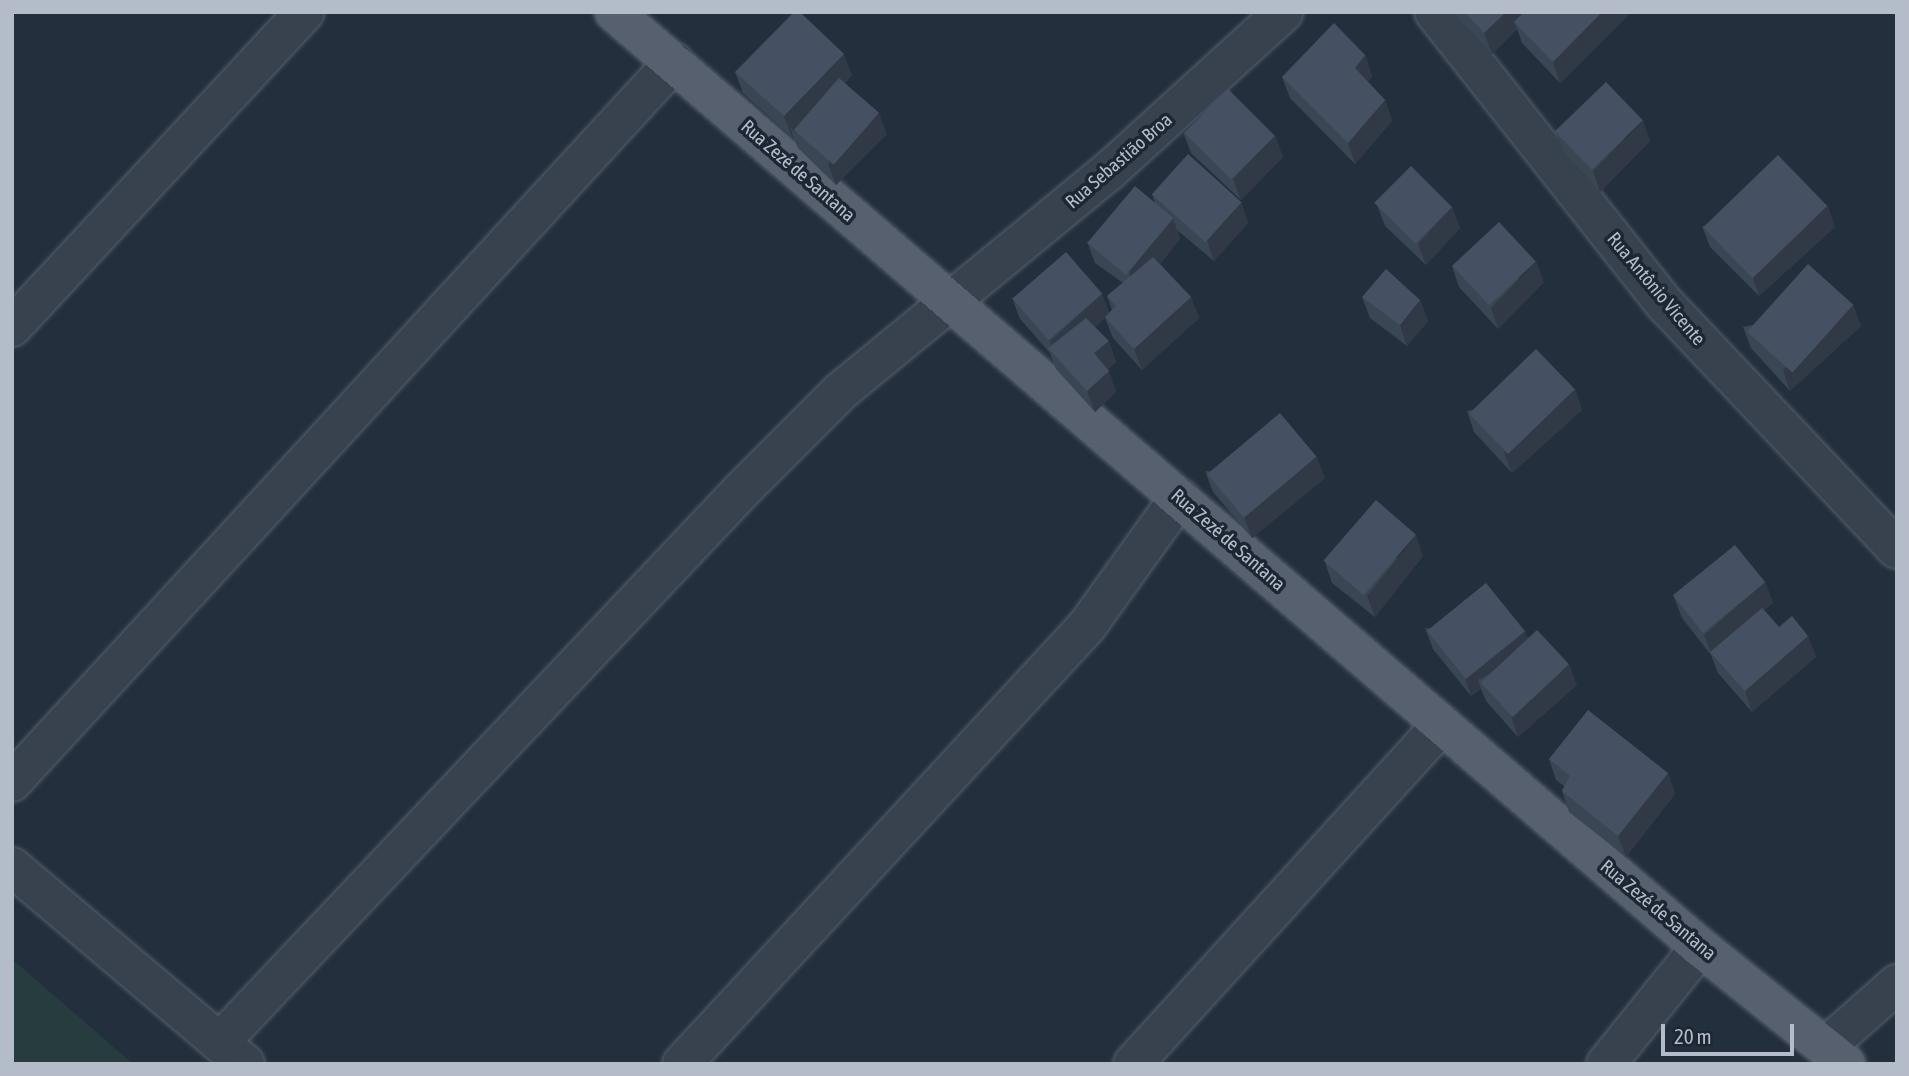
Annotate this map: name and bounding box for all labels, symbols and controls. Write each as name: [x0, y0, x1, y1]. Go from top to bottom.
street label: Rua Sebastião Broa: [1061, 108, 1177, 214]
street label: Rua Zezé de Santana: [736, 115, 860, 227]
street label: Rua Antônio Vicente: [1602, 228, 1710, 350]
street label: Rua Zezé de Santana: [1166, 484, 1290, 596]
street label: Rua Zezé de Santana: [1596, 855, 1720, 965]
scale bar: [1664, 1010, 1797, 1054]
text: 20 m: [1674, 1024, 1712, 1048]

